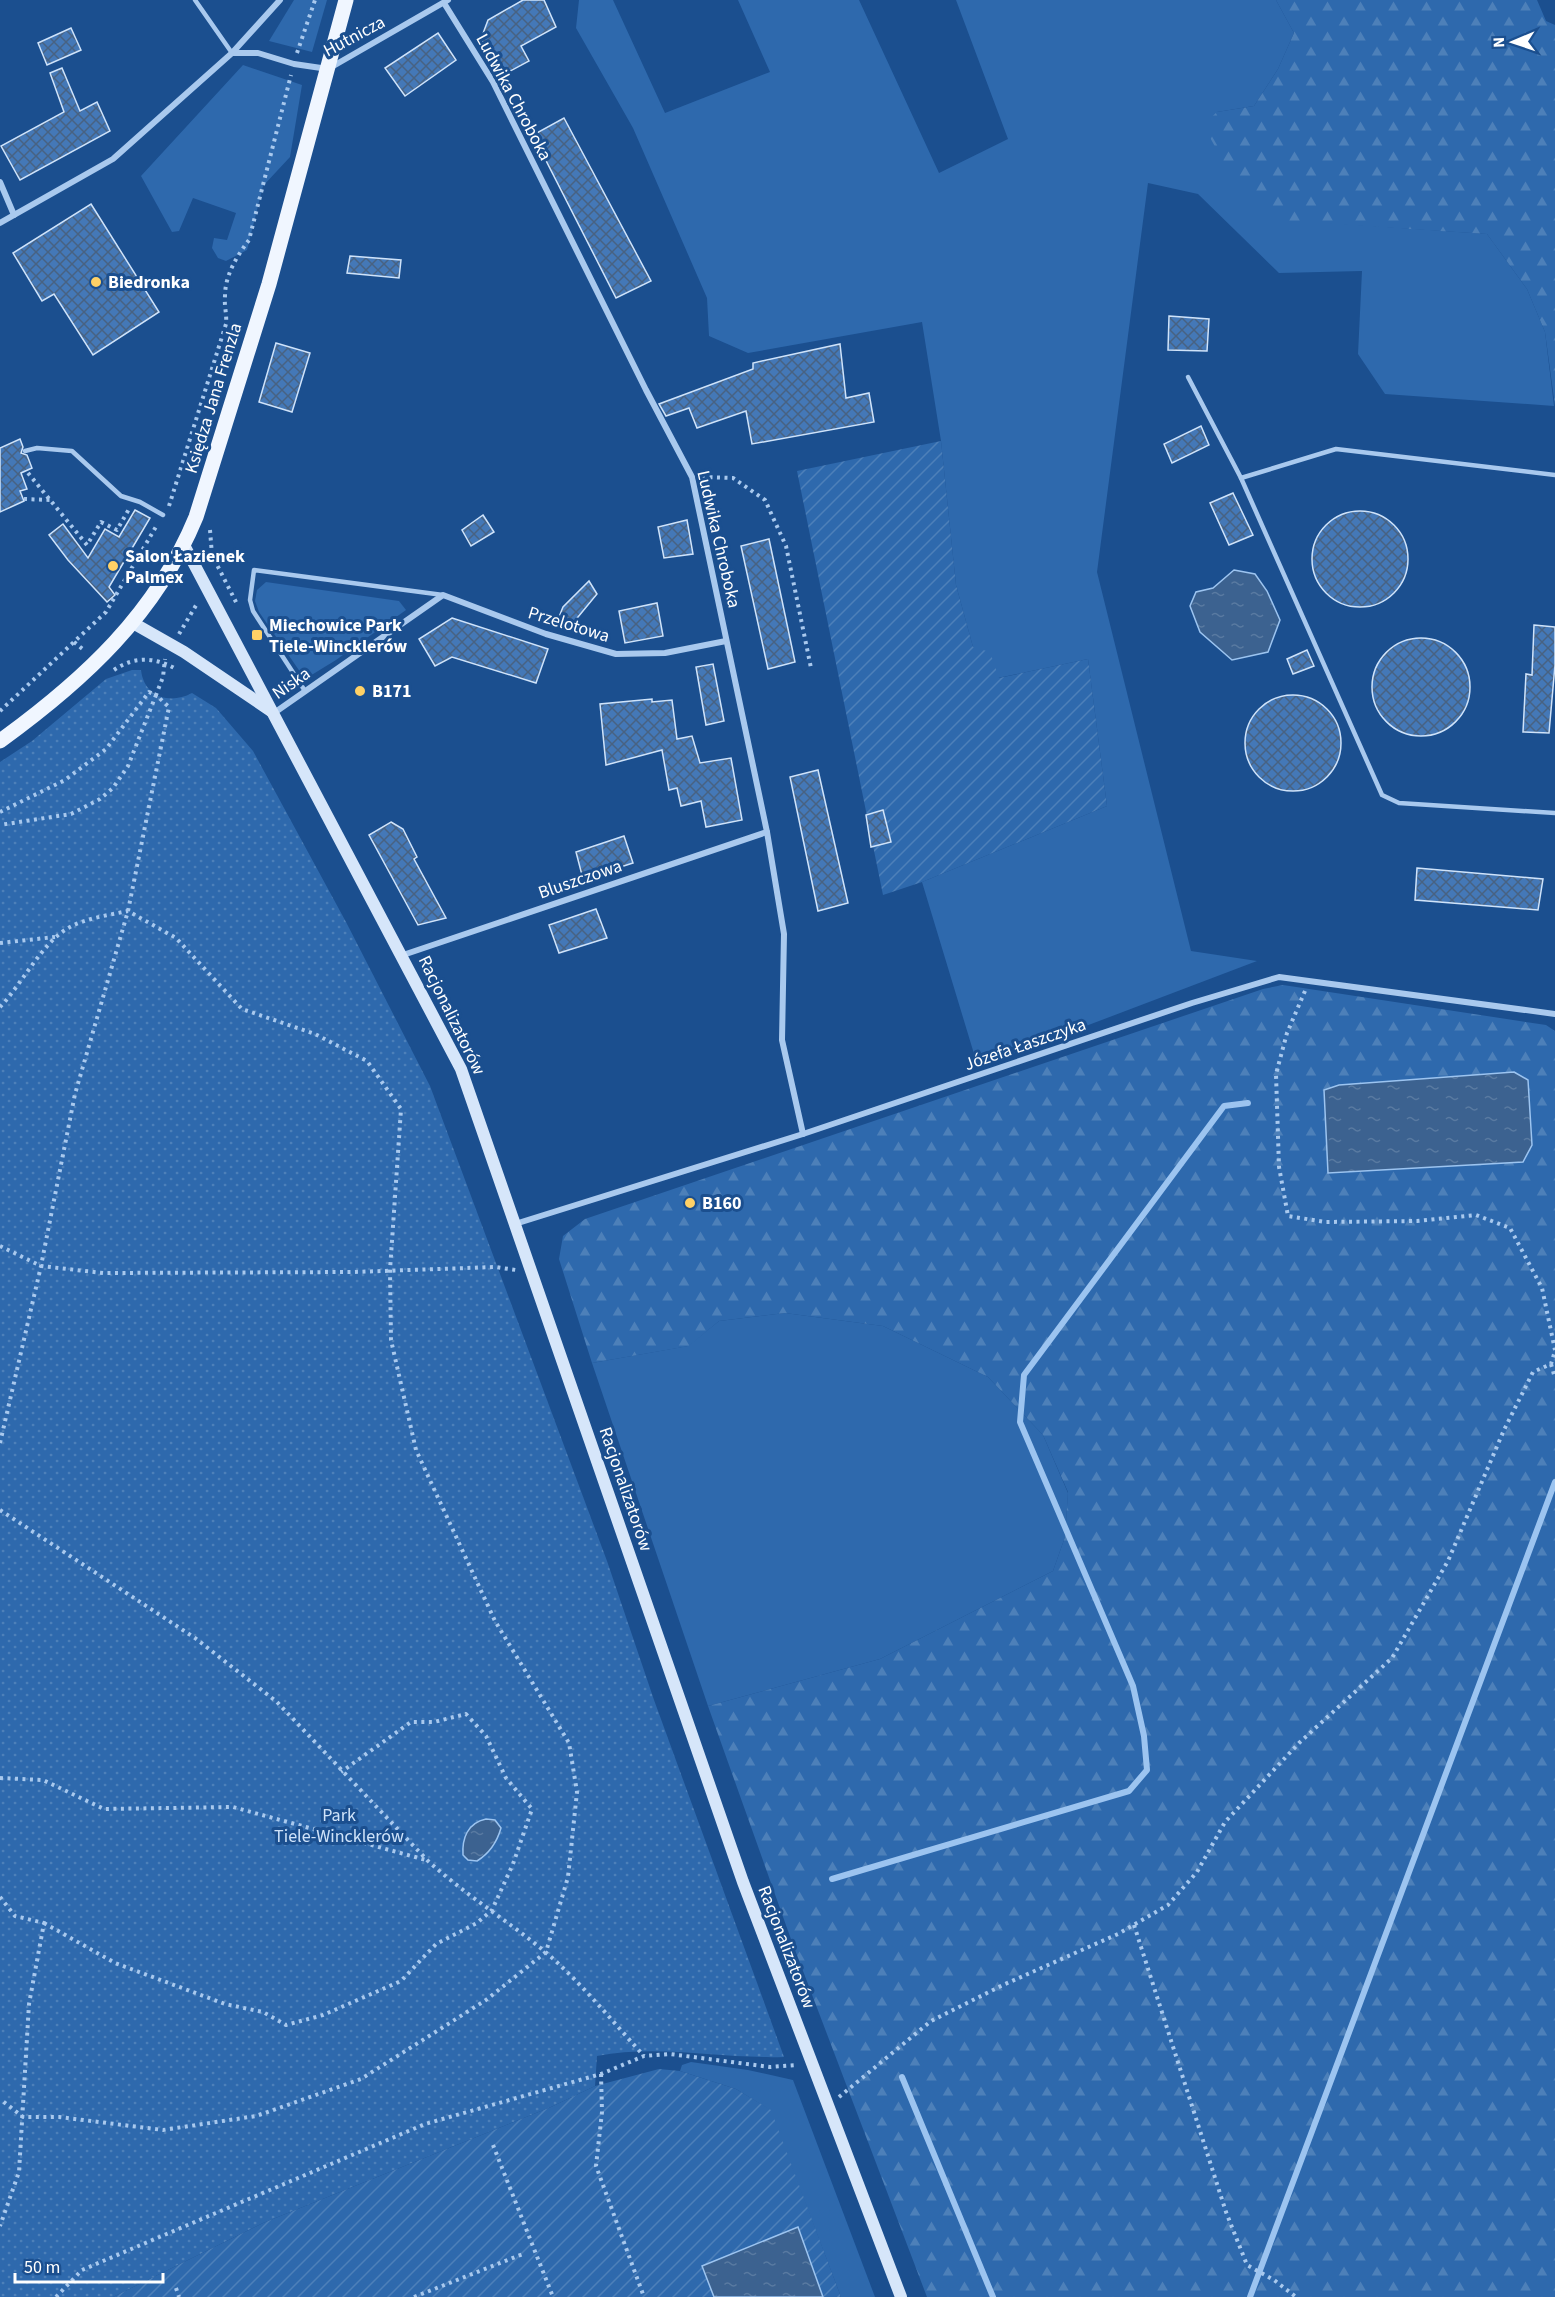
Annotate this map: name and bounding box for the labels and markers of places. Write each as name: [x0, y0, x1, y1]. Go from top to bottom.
place label: Biedronka: [108, 270, 190, 295]
marker: Biedronka: [89, 275, 103, 289]
place label: Salon Łazienek Palmex: [125, 544, 245, 590]
marker: Salon Łazienek Palmex: [106, 559, 120, 573]
place label: Miechowice Park Tiele-Wincklerów: [269, 613, 407, 659]
marker: Miechowice Park Tiele-Wincklerów: [250, 628, 264, 642]
place label: B171: [372, 679, 411, 704]
marker: B171: [353, 684, 367, 698]
place label: B160: [702, 1191, 741, 1216]
marker: B160: [683, 1196, 697, 1210]

